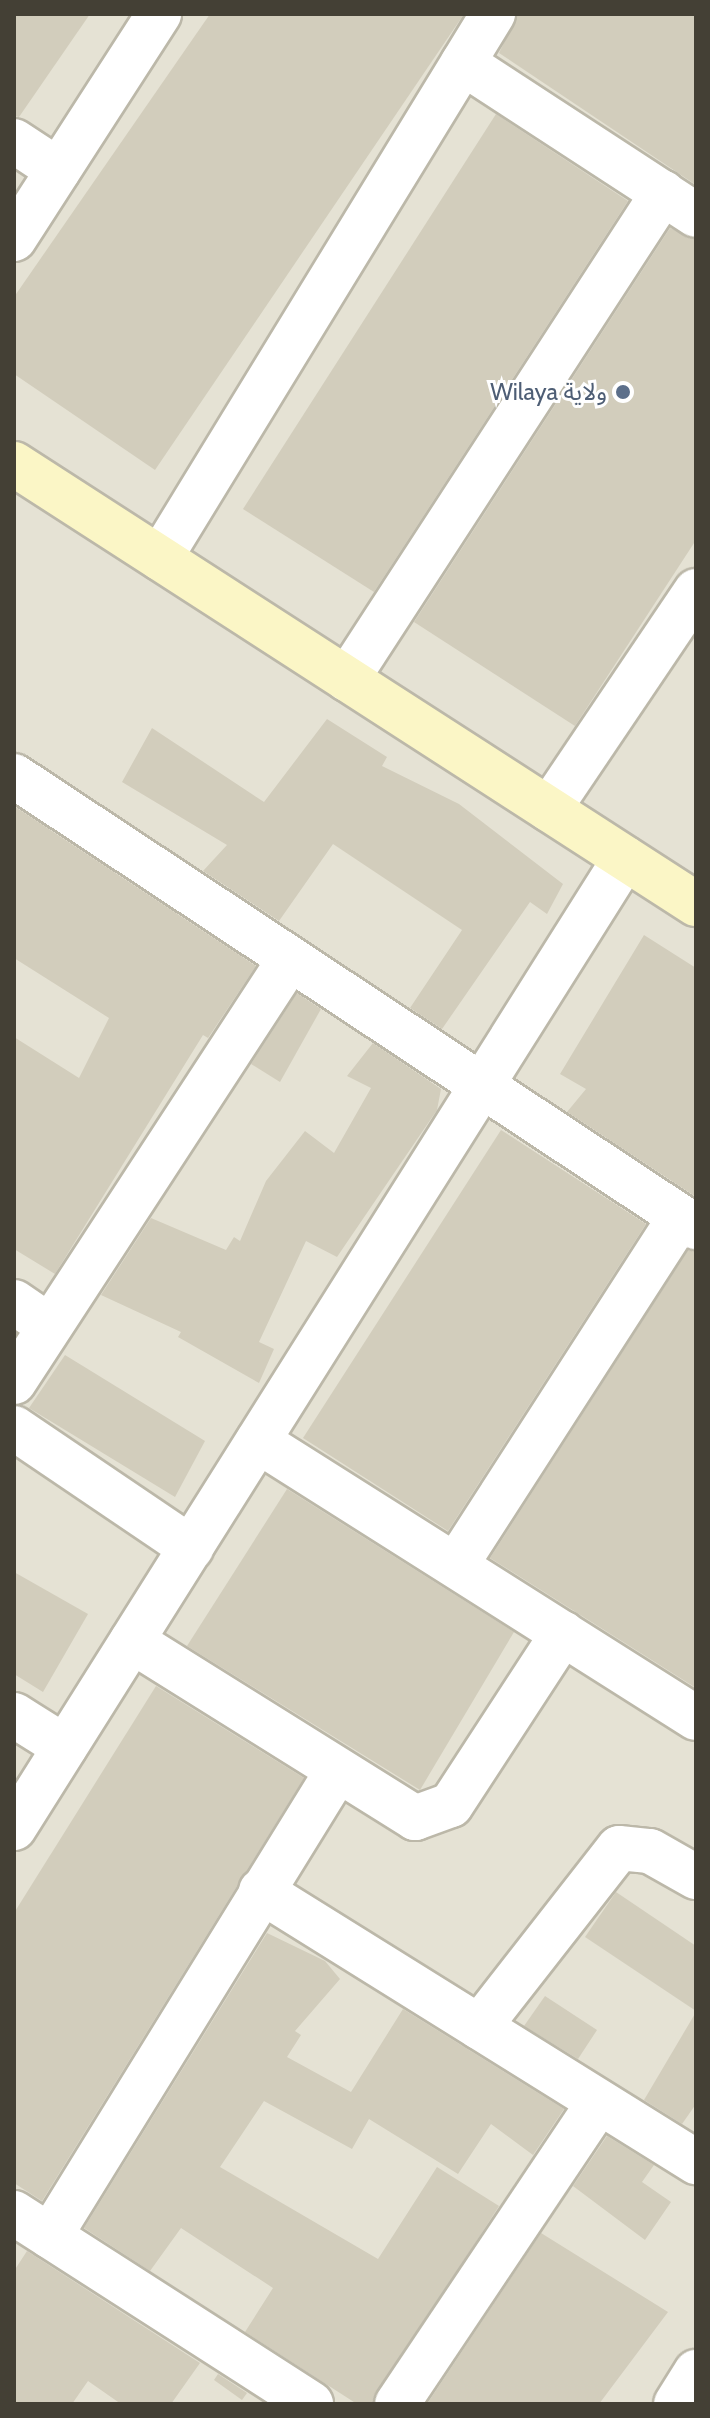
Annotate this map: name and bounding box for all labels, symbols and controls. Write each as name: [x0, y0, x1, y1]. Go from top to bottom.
place label: Wilaya ولاية: [490, 378, 607, 406]
marker: Wilaya ولاية: [614, 383, 632, 401]

